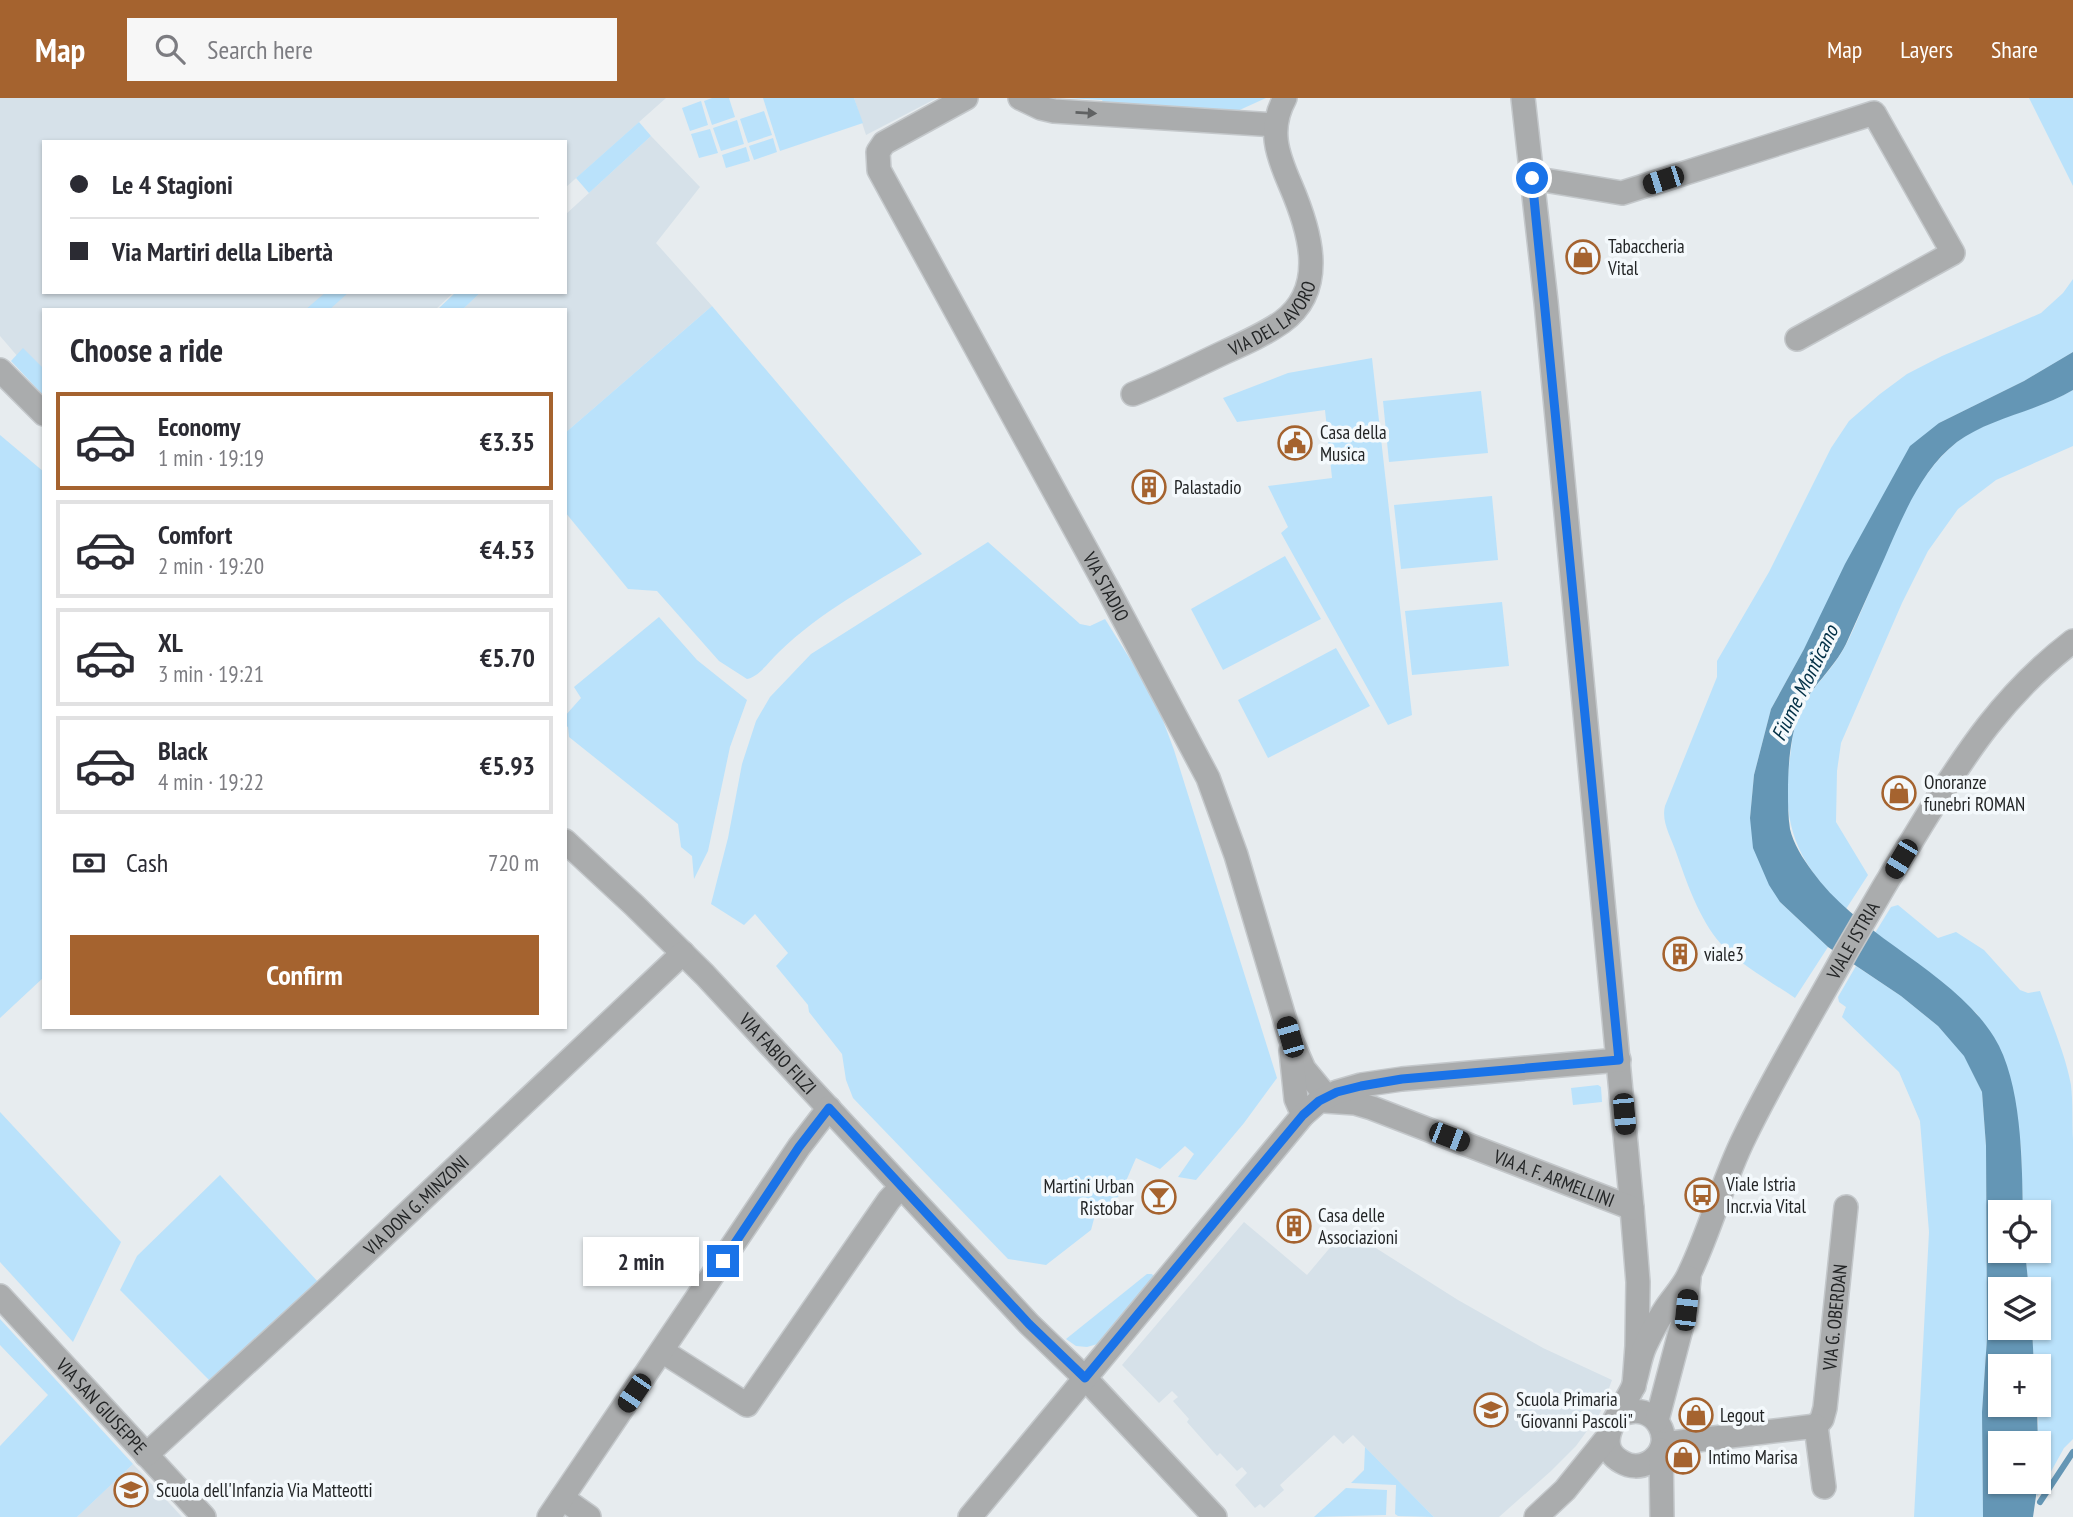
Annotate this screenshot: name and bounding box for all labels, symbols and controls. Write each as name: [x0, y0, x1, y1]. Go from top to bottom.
search box: [127, 18, 617, 81]
text: Map: [35, 28, 85, 71]
icon: search: [151, 30, 189, 68]
text: Search here: [207, 33, 313, 66]
text: Map: [1827, 34, 1862, 65]
text: Layers: [1900, 34, 1953, 65]
text: Share: [1991, 34, 2038, 65]
one-way arrow: [1075, 108, 1097, 119]
route start: [1516, 162, 1548, 194]
car: [1640, 164, 1687, 196]
text: Le 4 Stagioni: [112, 168, 233, 201]
place label: Tabaccheria Vital: [1607, 234, 1685, 280]
text: Via Martiri della Libertà: [112, 235, 333, 268]
shop icon: Tabaccheria Vital: [1564, 238, 1602, 276]
street label: VIA DEL LAVORO: [1224, 278, 1321, 361]
text: Choose a ride: [70, 329, 223, 371]
icon: car: [74, 410, 137, 473]
text: Economy: [158, 410, 240, 443]
place label: Casa della Musica: [1320, 420, 1387, 466]
public building icon: Casa della Musica: [1276, 424, 1314, 462]
text: €3.35: [480, 425, 535, 458]
text: 1 min · 19:19: [158, 443, 264, 472]
building icon: Palastadio: [1130, 468, 1168, 506]
place label: Palastadio: [1174, 475, 1242, 499]
icon: car: [74, 518, 137, 581]
text: Comfort: [158, 518, 232, 551]
text: €4.53: [480, 533, 535, 566]
street label: VIA STADIO: [1077, 547, 1135, 625]
text: 2 min · 19:20: [158, 551, 264, 580]
water label: Fiume Monticano: [1765, 619, 1845, 745]
icon: car: [74, 626, 137, 689]
text: XL: [158, 626, 183, 659]
text: €5.70: [480, 641, 535, 674]
text: 3 min · 19:21: [158, 659, 264, 688]
icon: car: [74, 734, 137, 797]
text: Black: [158, 734, 208, 767]
text: €5.93: [480, 749, 535, 782]
text: 4 min · 19:22: [158, 767, 264, 796]
place label: Onoranze funebri ROMAN: [1924, 770, 2025, 816]
shop icon: Onoranze funebri ROMAN: [1880, 774, 1918, 812]
car: [1882, 836, 1921, 882]
icon: cash: [70, 844, 108, 882]
text: Cash: [126, 846, 168, 879]
text: 720 m: [488, 848, 539, 877]
street label: VIALE ISTRIA: [1821, 897, 1885, 984]
button: Confirm: [70, 935, 539, 1015]
building icon: viale3: [1661, 935, 1699, 973]
place label: viale3: [1704, 942, 1744, 966]
street label: VIA FABIO FILZI: [734, 1007, 822, 1099]
car: [1275, 1014, 1306, 1060]
car: [1612, 1092, 1637, 1136]
car: [1426, 1120, 1473, 1154]
street label: VIA A. F. ARMELLINI: [1489, 1144, 1618, 1212]
street label: VIA DON G. MINZONI: [358, 1150, 474, 1261]
place label: Viale Istria Incr.via Vital: [1725, 1172, 1806, 1218]
place label: Martini Urban Ristobar: [1044, 1174, 1135, 1220]
bus stop icon: Viale Istria Incr.via Vital: [1683, 1176, 1721, 1214]
bar icon: Martini Urban Ristobar: [1140, 1178, 1178, 1216]
map controls: [1988, 1200, 2051, 1494]
button: locate: [1988, 1200, 2051, 1263]
place label: Casa delle Associazioni: [1318, 1203, 1398, 1249]
building icon: Casa delle Associazioni: [1275, 1207, 1313, 1245]
callout: 2 min: [583, 1236, 698, 1286]
route end: [707, 1245, 739, 1277]
text: 2 min: [618, 1247, 664, 1276]
street label: VIA G. OBERDAN: [1817, 1263, 1852, 1372]
button: layers: [1988, 1277, 2051, 1340]
car: [1674, 1288, 1699, 1332]
street label: VIA SAN GIUSEPPE: [51, 1352, 152, 1459]
button: +: [1988, 1354, 2051, 1417]
car: [614, 1370, 655, 1416]
place label: Scuola Primaria "Giovanni Pascoli": [1516, 1387, 1633, 1433]
school or university icon: Scuola Primaria "Giovanni Pascoli": [1472, 1391, 1510, 1429]
shop icon: Legout: [1677, 1396, 1715, 1434]
place label: Legout: [1720, 1403, 1765, 1427]
button: −: [1988, 1431, 2051, 1494]
shop icon: Intimo Marisa: [1664, 1438, 1702, 1476]
place label: Intimo Marisa: [1708, 1445, 1798, 1469]
school or university icon: Scuola dell'Infanzia Via Matteotti: [112, 1471, 150, 1509]
place label: Scuola dell'Infanzia Via Matteotti: [156, 1478, 373, 1502]

